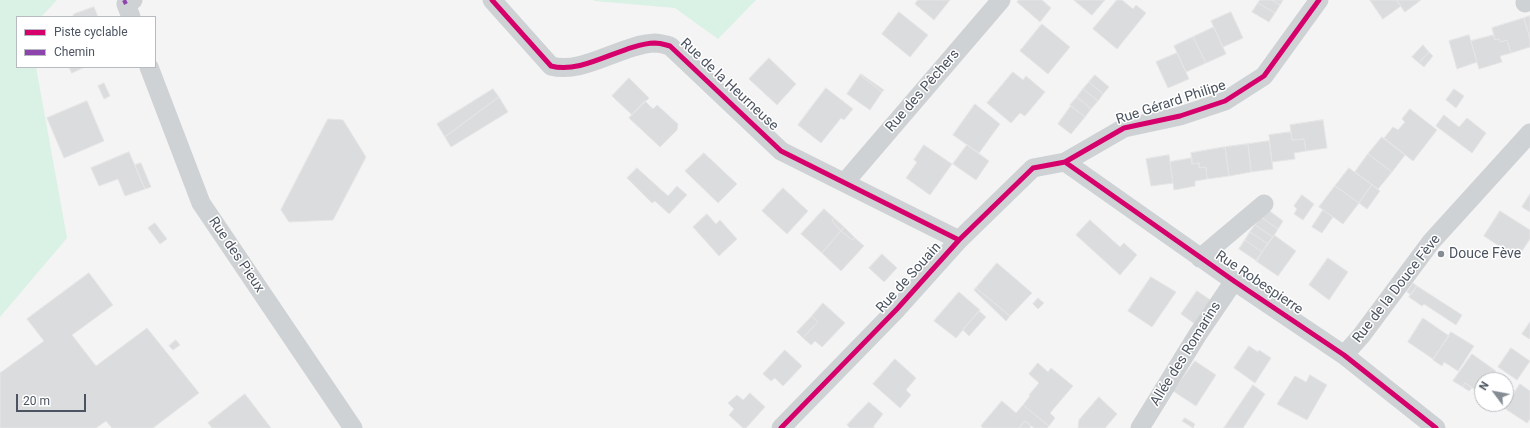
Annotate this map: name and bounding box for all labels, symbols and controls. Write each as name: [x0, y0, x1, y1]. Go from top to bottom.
legend: [16, 16, 156, 68]
text: Piste cyclable: [54, 25, 128, 39]
street label: Rue de la Heurneuse: [676, 35, 782, 135]
text: Chemin: [54, 45, 95, 59]
street label: Rue des Pêchers: [883, 46, 963, 136]
street label: Rue Gérard Philipe: [1114, 77, 1228, 129]
street label: Rue des Pieux: [205, 214, 267, 296]
street label: Rue de la Douce Fève: [1350, 232, 1444, 346]
street label: Rue de Souain: [873, 239, 945, 317]
place label: Douce Fève: [1449, 246, 1521, 262]
street label: Rue Robespierre: [1212, 248, 1306, 318]
marker: Douce Fève: [1436, 249, 1446, 259]
street label: Allée des Romarins: [1147, 299, 1225, 409]
north arrow: [1474, 372, 1514, 412]
text: N: [1477, 379, 1492, 393]
scale bar: [18, 386, 88, 412]
text: 20 m: [23, 394, 50, 408]

